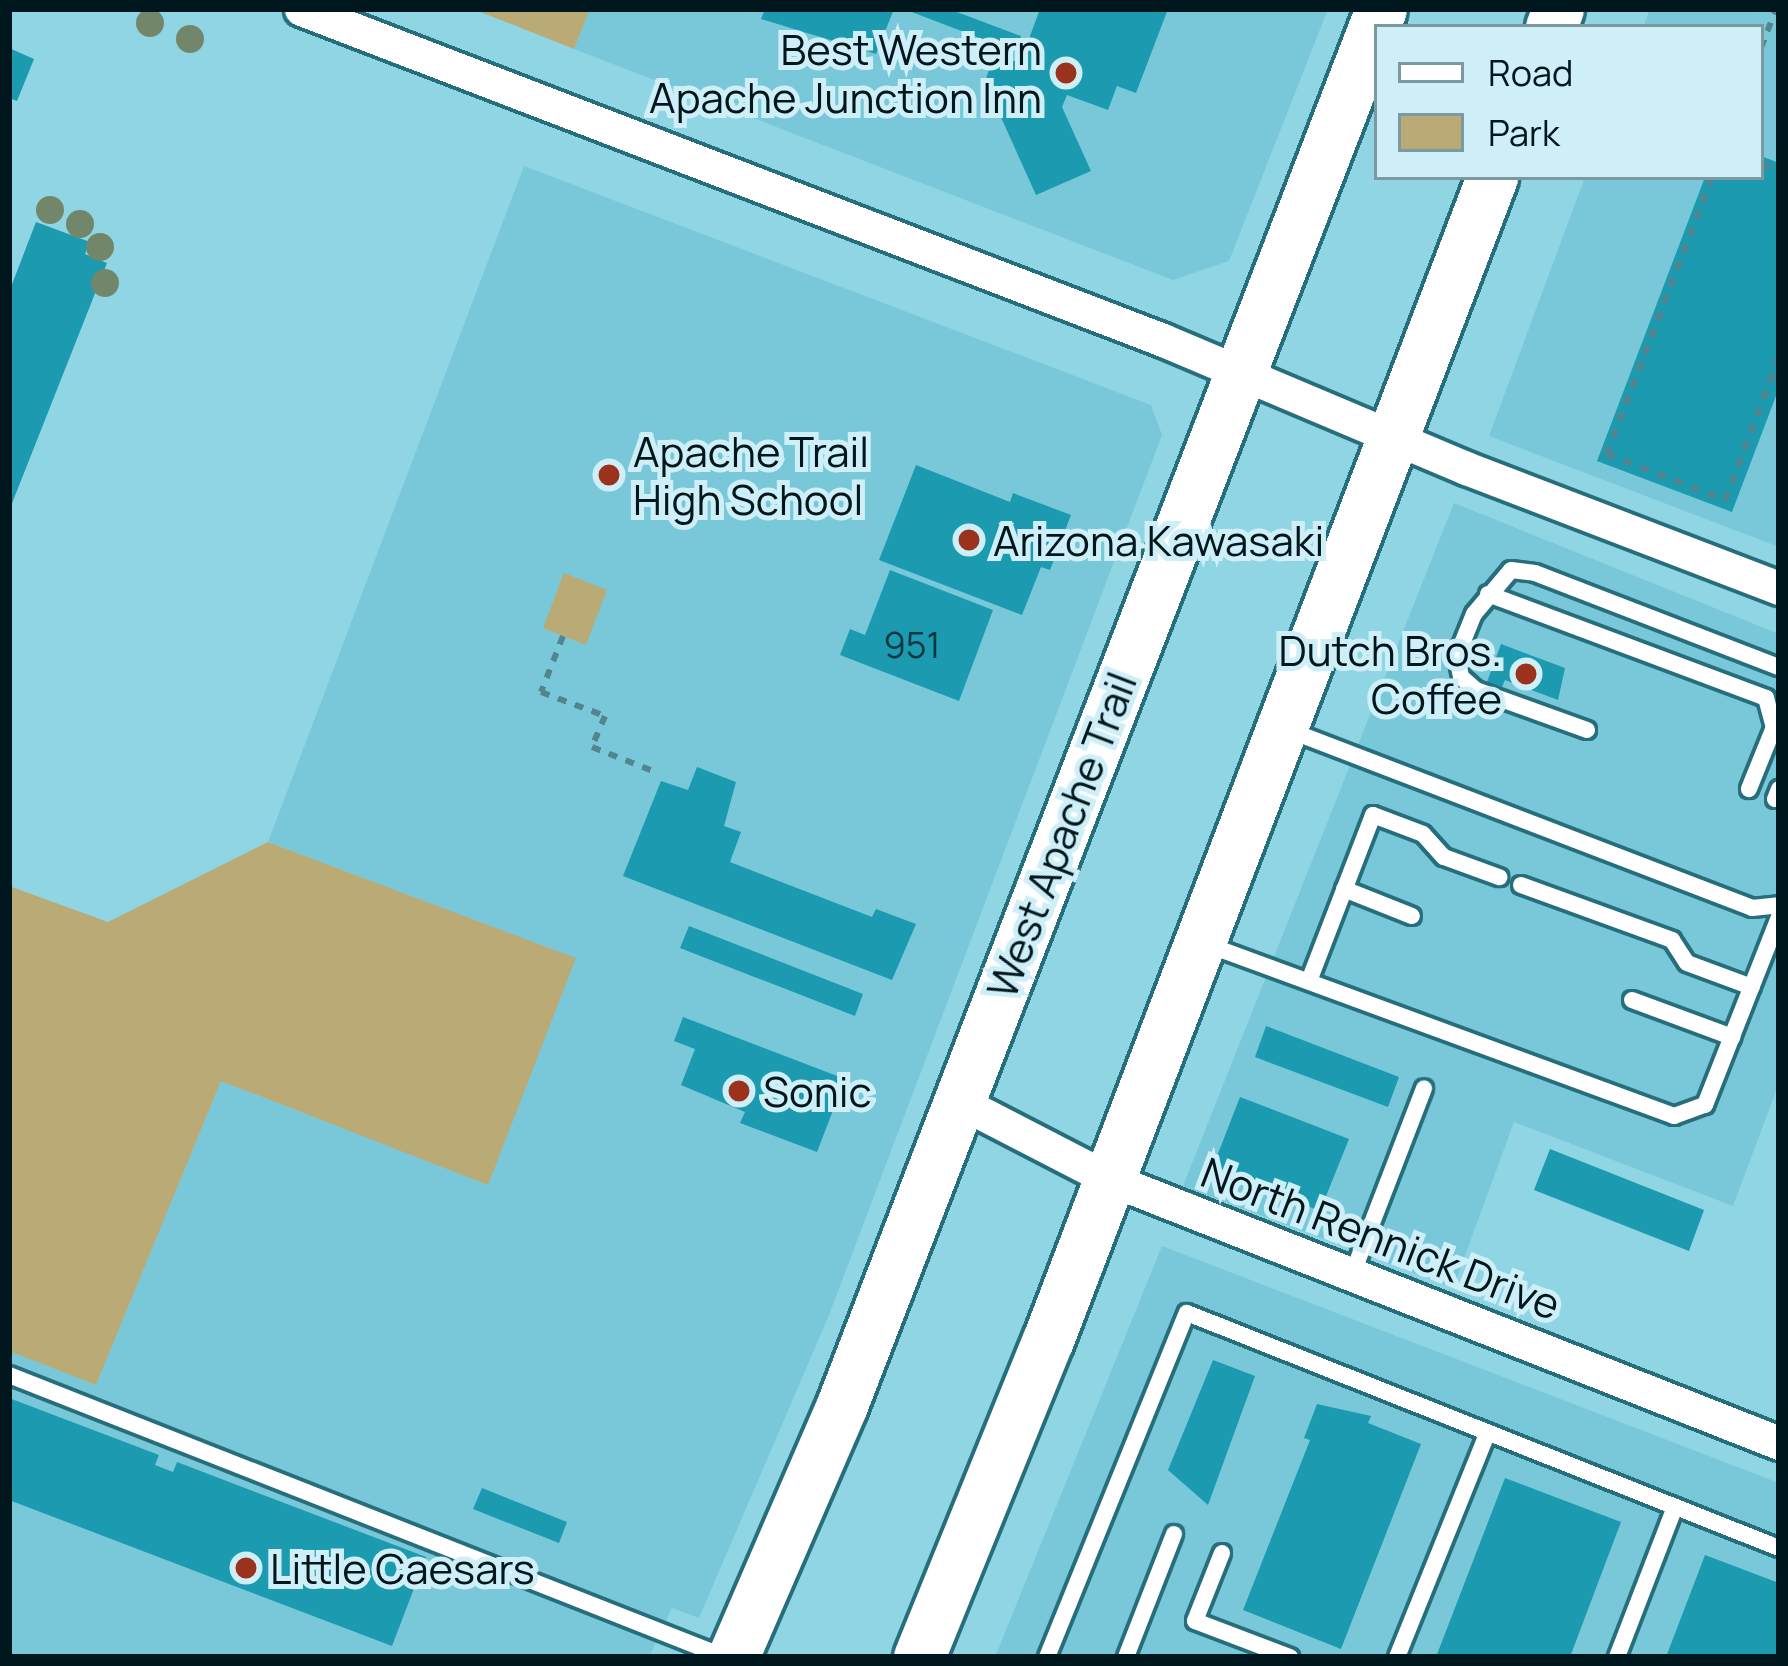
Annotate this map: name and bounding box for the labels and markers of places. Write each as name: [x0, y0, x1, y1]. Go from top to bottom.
place label: Best Western Apache Junction Inn: [649, 24, 1042, 122]
marker: Best Western Apache Junction Inn: [1053, 60, 1079, 86]
place label: Apache Trail High School: [633, 426, 869, 524]
marker: Apache Trail High School: [596, 462, 622, 488]
place label: Arizona Kawasaki: [993, 515, 1324, 565]
marker: Arizona Kawasaki: [956, 527, 982, 553]
place label: Dutch Bros. Coffee: [1278, 625, 1502, 724]
marker: Dutch Bros. Coffee: [1513, 661, 1539, 687]
place label: Sonic: [763, 1066, 872, 1116]
marker: Sonic: [726, 1078, 752, 1104]
place label: Little Caesars: [270, 1543, 535, 1593]
marker: Little Caesars: [233, 1555, 259, 1581]

